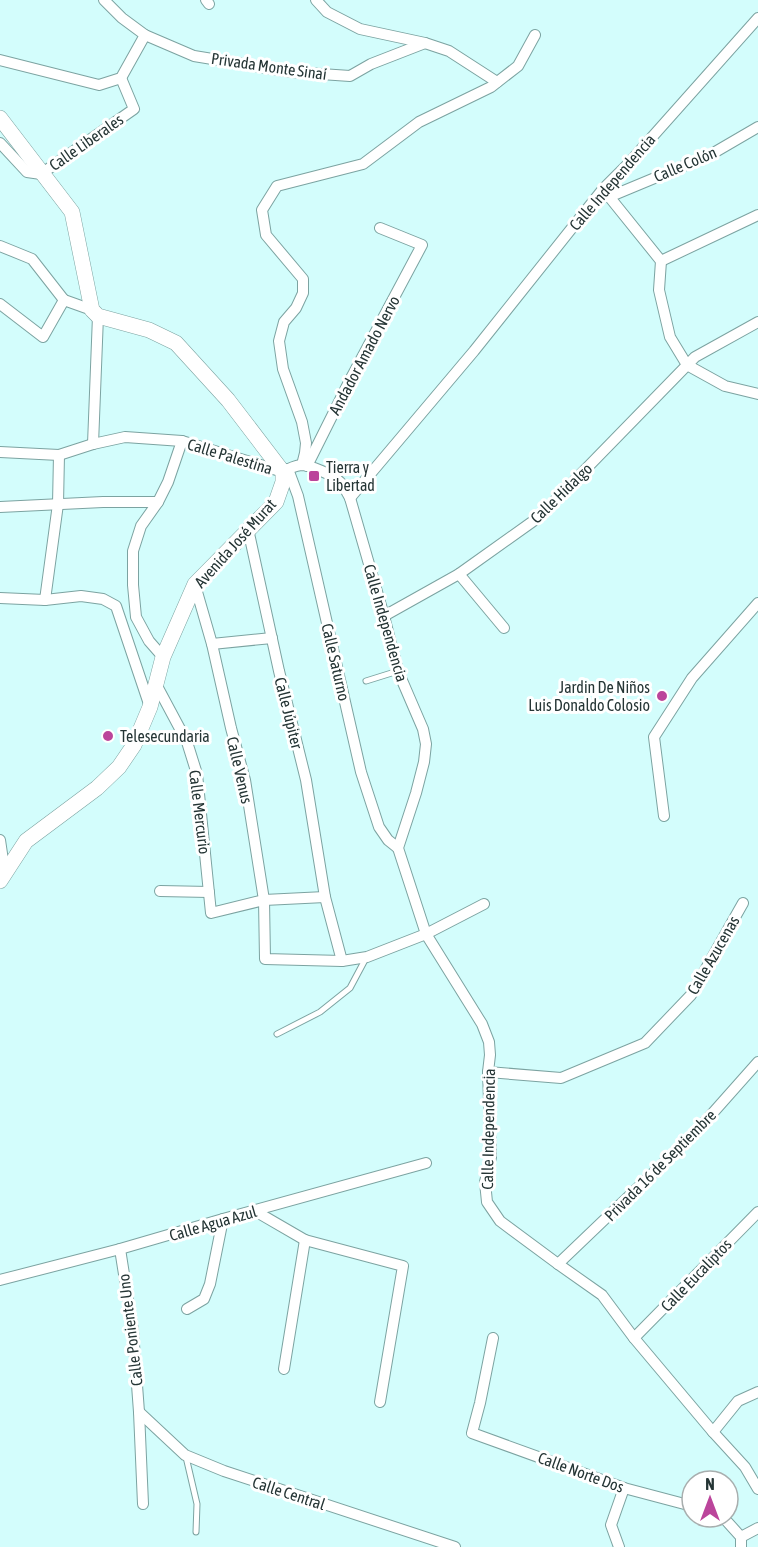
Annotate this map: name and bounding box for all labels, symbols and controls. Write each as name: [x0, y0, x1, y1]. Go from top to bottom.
street label: Privada Monte Sinaí: [210, 49, 328, 83]
street label: Calle Liberales: [46, 110, 127, 174]
street label: Calle Independencia: [565, 130, 659, 234]
street label: Calle Colón: [651, 143, 719, 185]
street label: Andador Amado Nervo: [325, 292, 403, 418]
street label: Calle Palestina: [185, 435, 275, 477]
place label: Tierra y Libertad: [326, 458, 375, 494]
street label: Calle Hidalgo: [527, 459, 596, 527]
marker: Tierra y Libertad: [307, 469, 321, 483]
street label: Avenida José Murat: [191, 495, 280, 591]
street label: Calle Independencia: [360, 562, 411, 684]
street label: Calle Saturno: [318, 622, 354, 702]
street label: Calle Júpiter: [270, 675, 307, 751]
place label: Jardin De Niños Luis Donaldo Colosio: [528, 678, 650, 714]
marker: Jardin De Niños Luis Donaldo Colosio: [655, 689, 669, 703]
place label: Telesecundaria: [120, 727, 210, 745]
marker: Telesecundaria: [101, 729, 115, 743]
street label: Calle Venus: [224, 735, 257, 806]
street label: Calle Mercurio: [186, 769, 214, 855]
street label: Calle Azucenas: [683, 912, 743, 998]
street label: Calle Independencia: [478, 1068, 499, 1190]
street label: Privada 16 de Septiembre: [601, 1106, 720, 1225]
street label: Calle Agua Azul: [167, 1202, 260, 1245]
street label: Calle Eucaliptos: [657, 1235, 736, 1316]
street label: Calle Poniente Uno: [114, 1273, 146, 1387]
street label: Calle Norte Dos: [536, 1448, 627, 1496]
north arrow: [680, 1469, 740, 1529]
street label: Calle Central: [250, 1473, 328, 1513]
text: N: [705, 1475, 715, 1493]

